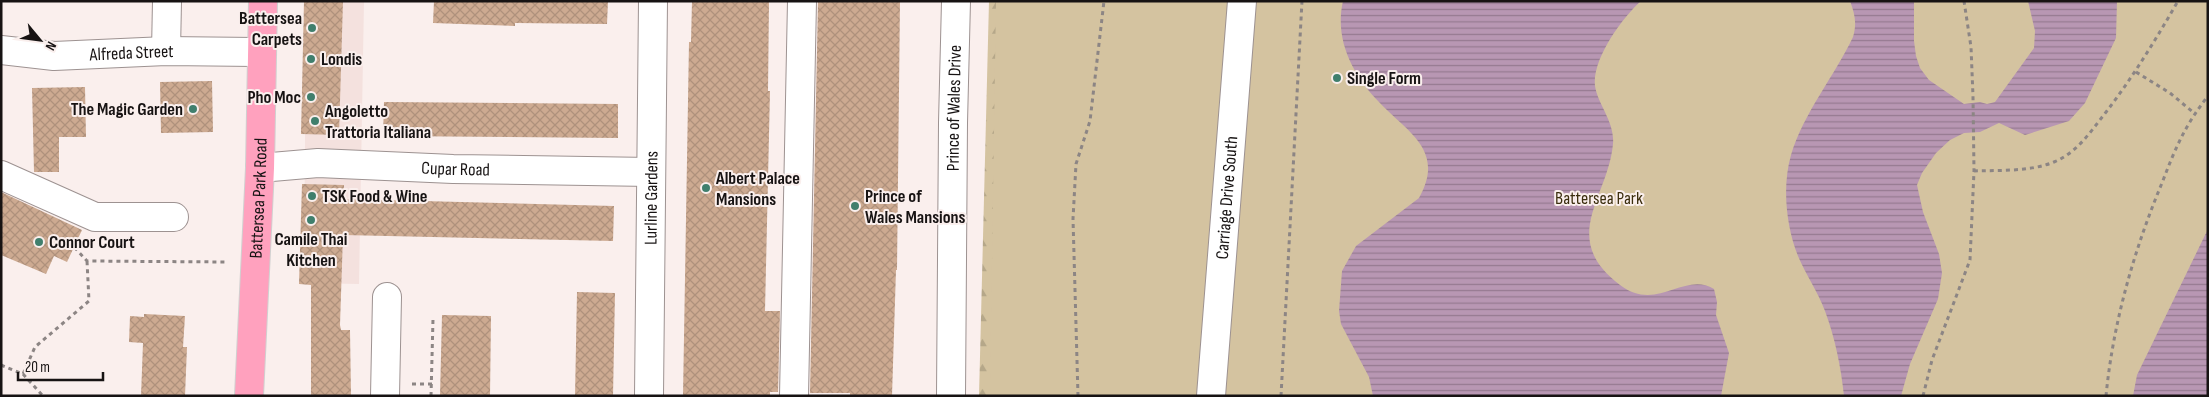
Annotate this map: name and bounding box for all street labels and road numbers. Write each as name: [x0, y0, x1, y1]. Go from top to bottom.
street label: Alfreda Street: [88, 41, 174, 65]
street label: Prince of Wales Drive: [943, 45, 966, 171]
street label: Carriage Drive South: [1212, 135, 1242, 260]
street label: Battersea Park Road: [246, 138, 272, 259]
street label: Lurline Gardens: [641, 151, 662, 245]
street label: Cupar Road: [421, 158, 490, 181]

